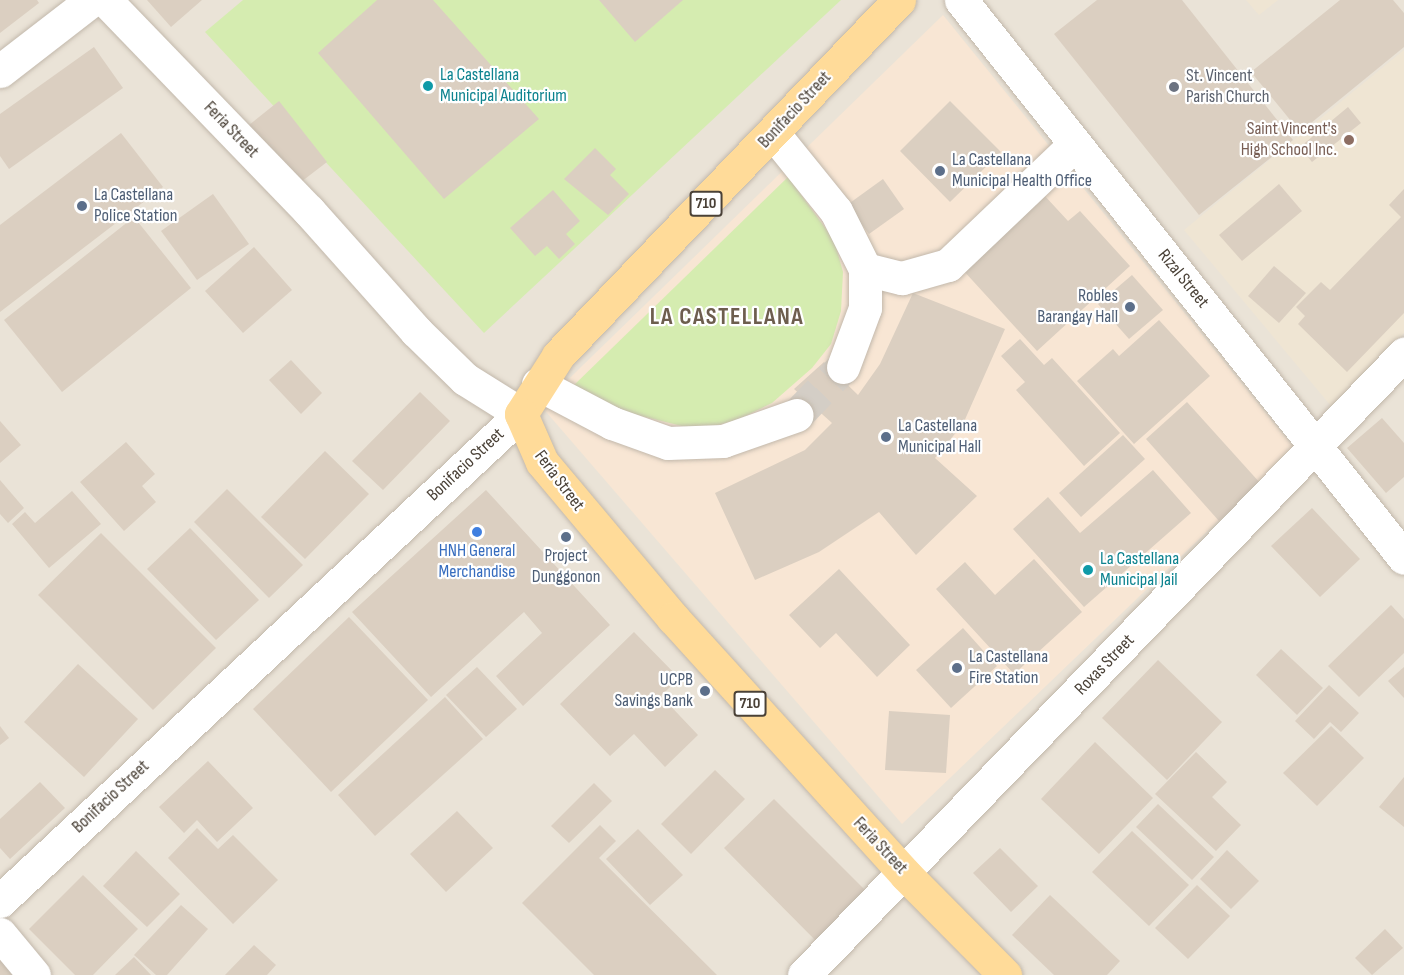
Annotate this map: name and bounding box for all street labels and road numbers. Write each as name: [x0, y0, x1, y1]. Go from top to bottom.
street label: Bonifacio Street: [754, 67, 836, 153]
street label: Feria Street: [199, 97, 263, 163]
road number: 710: [690, 191, 722, 217]
street label: Rizal Street: [1153, 245, 1213, 313]
street label: Bonifacio Street: [423, 424, 509, 506]
street label: Feria Street: [529, 447, 589, 515]
street label: Roxas Street: [1071, 630, 1139, 700]
road number: 710: [734, 691, 766, 717]
street label: Bonifacio Street: [68, 756, 154, 838]
street label: Feria Street: [848, 813, 912, 879]

